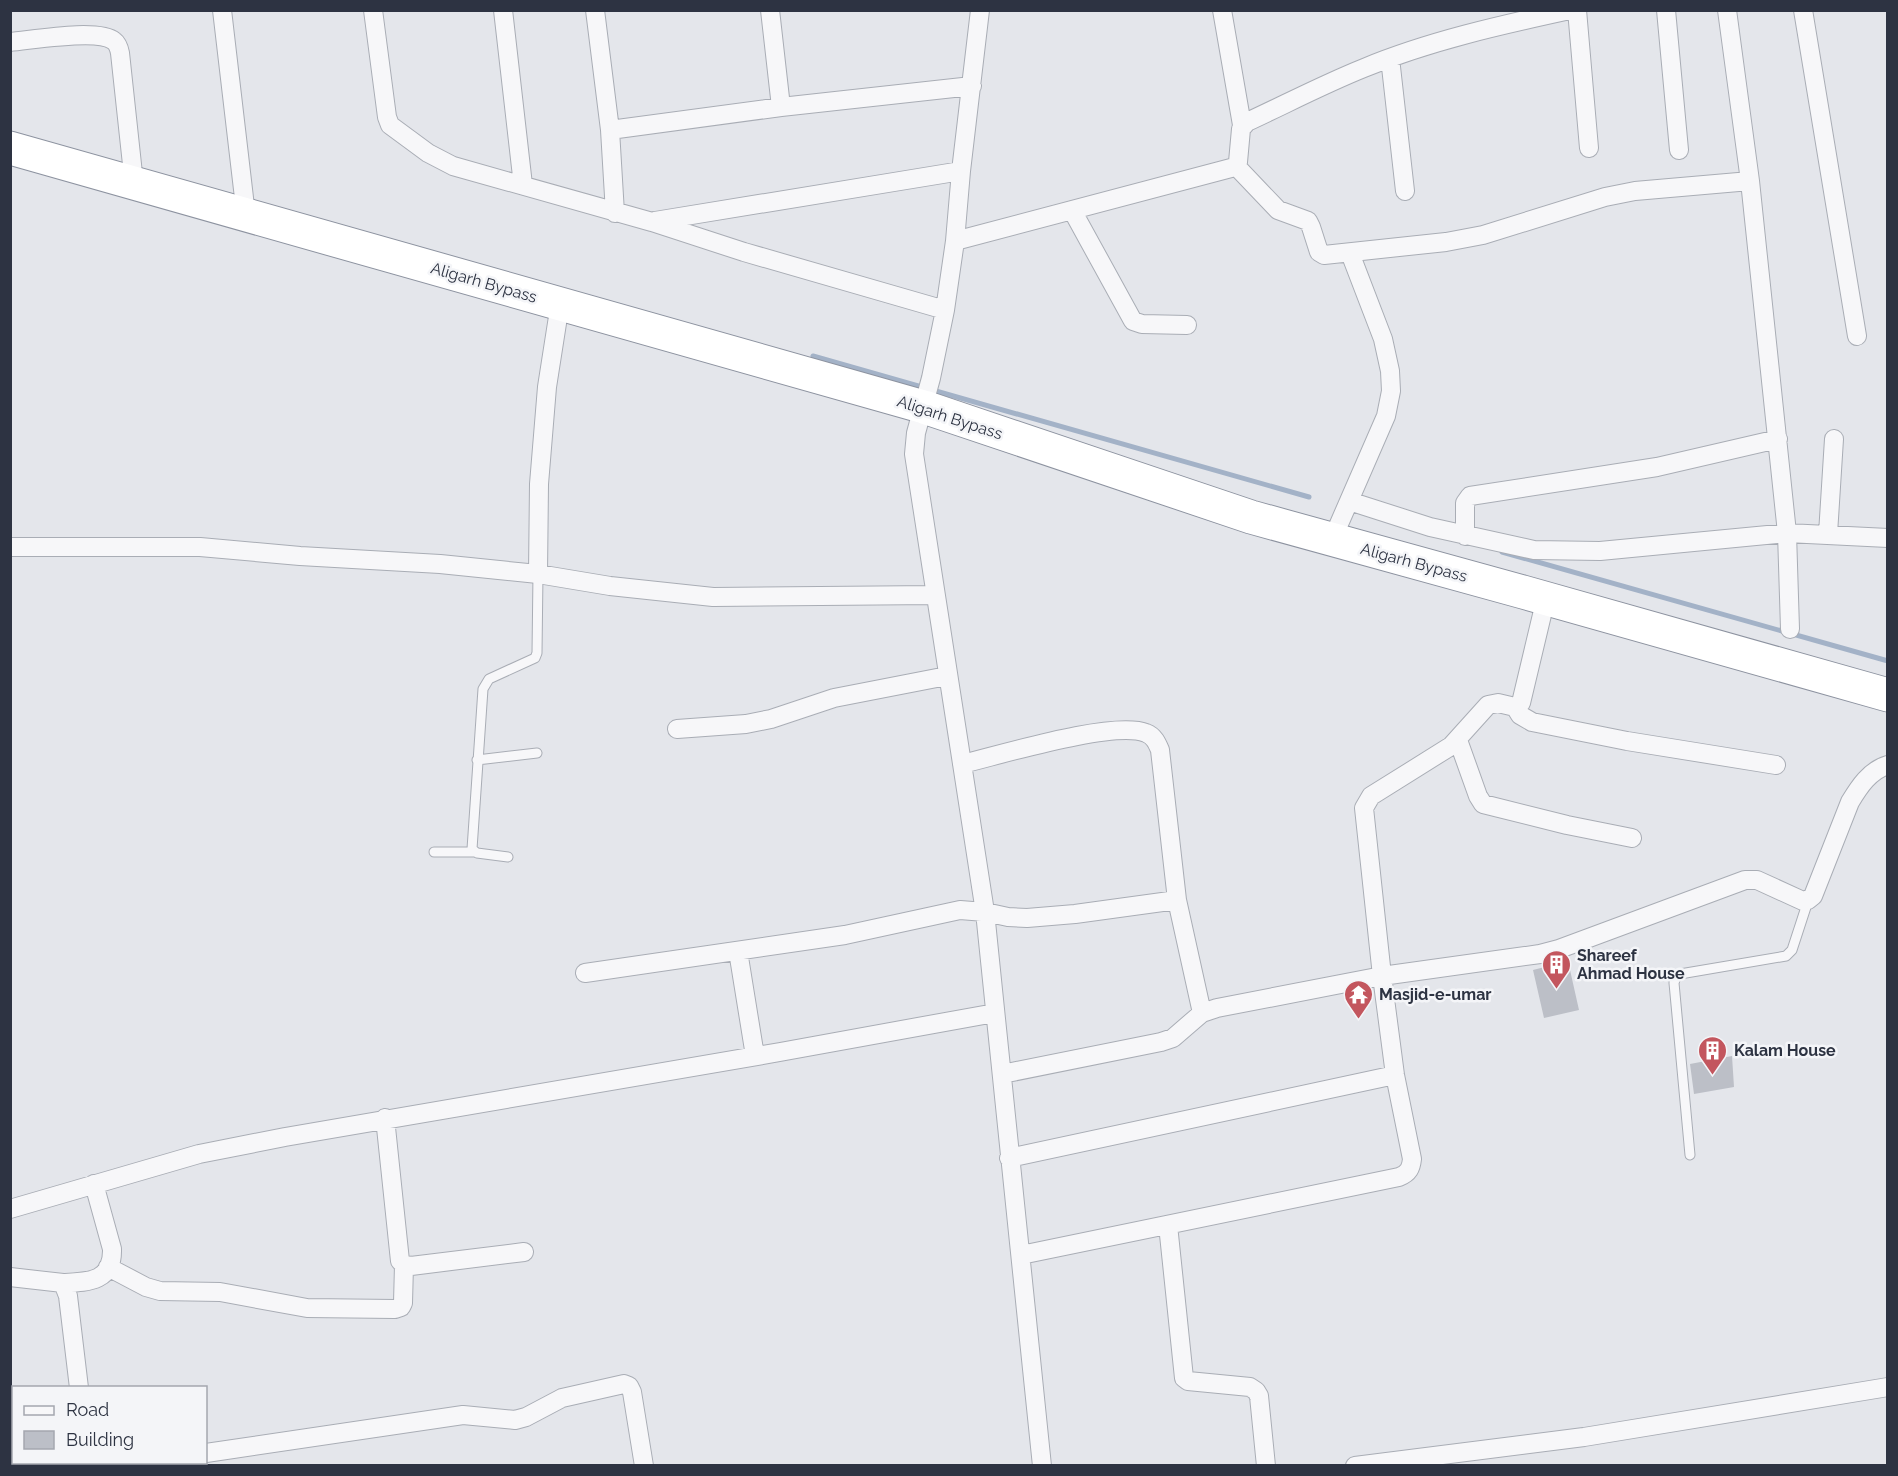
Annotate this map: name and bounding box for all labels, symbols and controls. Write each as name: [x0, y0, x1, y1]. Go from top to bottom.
street label: Aligarh Bypass: [429, 258, 539, 307]
street label: Aligarh Bypass: [895, 392, 1005, 444]
street label: Aligarh Bypass: [1358, 539, 1470, 586]
place label: Shareef Ahmad House: [1577, 946, 1685, 983]
building icon: Shareef Ahmad House: [1540, 948, 1572, 990]
temple icon: Masjid-e-umar: [1342, 978, 1374, 1020]
place label: Masjid-e-umar: [1379, 985, 1492, 1004]
building icon: Kalam House: [1697, 1034, 1729, 1076]
place label: Kalam House: [1734, 1041, 1836, 1060]
legend: [12, 1386, 207, 1464]
text: Road: [66, 1399, 109, 1420]
text: Building: [66, 1429, 134, 1450]

